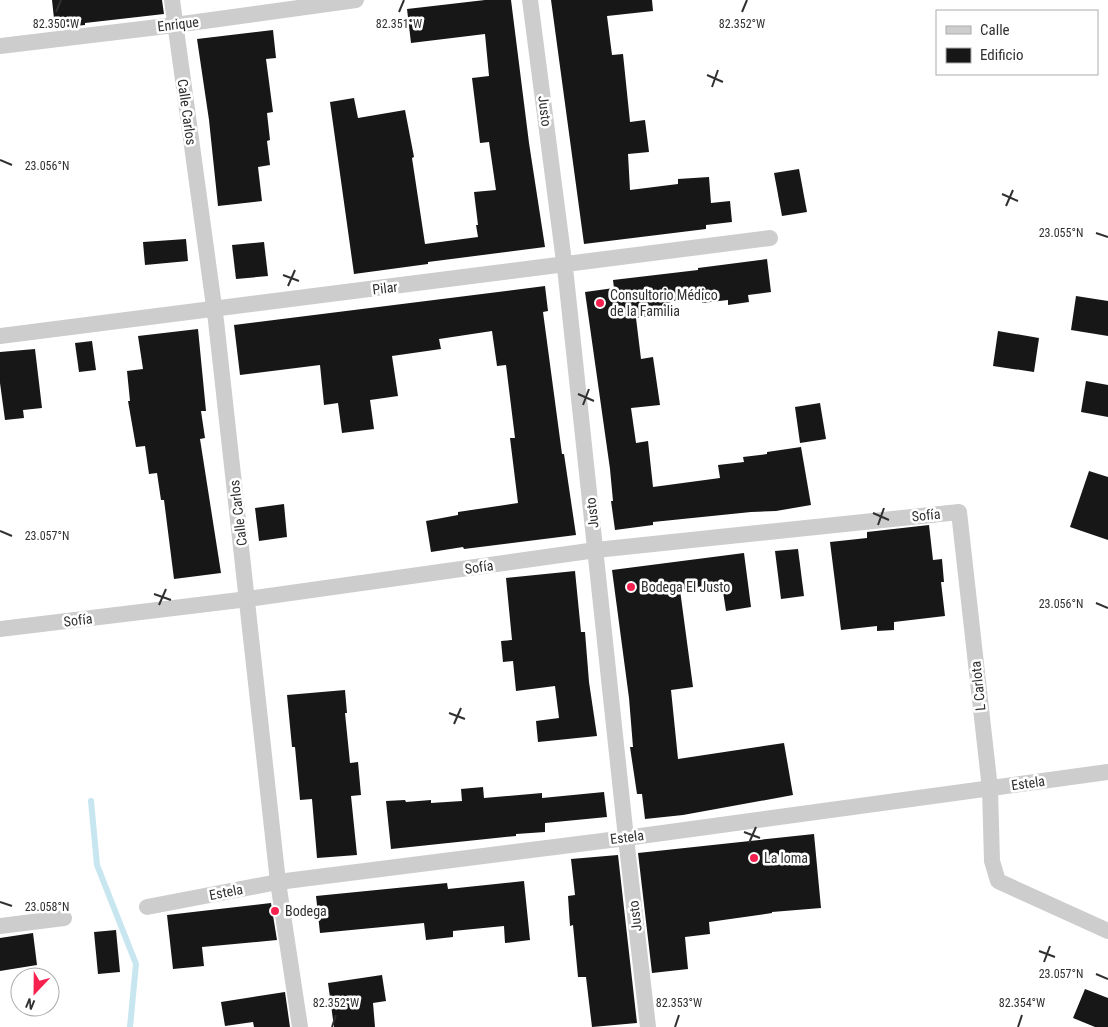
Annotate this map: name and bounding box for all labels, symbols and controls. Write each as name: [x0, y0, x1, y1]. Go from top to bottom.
legend: [936, 10, 1098, 75]
street label: Enrique: [156, 13, 200, 34]
text: 82.350°W: [33, 17, 79, 31]
text: 82.351°W: [376, 17, 422, 31]
text: 82.352°W: [719, 17, 765, 31]
text: Calle: [980, 21, 1010, 39]
text: Edificio: [980, 46, 1023, 64]
street label: Calle Carlos: [174, 78, 200, 146]
street label: Justo: [535, 95, 555, 127]
text: 23.056°N: [25, 159, 69, 173]
text: 23.055°N: [1039, 226, 1083, 240]
street label: Pilar: [372, 279, 398, 297]
place label: Consultorio Médico de la Familia: [610, 287, 718, 319]
marker: Consultorio Médico de la Familia: [594, 297, 606, 309]
street label: Calle Carlos: [226, 479, 250, 547]
street label: Justo: [582, 497, 602, 529]
street label: Sofía: [911, 506, 941, 524]
text: 23.057°N: [25, 529, 69, 543]
street label: Sofía: [464, 557, 494, 577]
place label: Bodega El Justo: [641, 579, 730, 595]
marker: Bodega El Justo: [625, 581, 637, 593]
text: 23.056°N: [1039, 597, 1083, 611]
street label: Sofía: [63, 610, 93, 630]
street label: L Carlota: [967, 660, 989, 712]
street label: Estela: [1010, 773, 1046, 793]
street label: Estela: [609, 827, 645, 847]
place label: La loma: [764, 850, 808, 866]
marker: La loma: [748, 852, 760, 864]
street label: Estela: [208, 881, 244, 903]
text: 23.058°N: [25, 900, 69, 914]
street label: Justo: [625, 900, 645, 932]
place label: Bodega: [285, 903, 327, 919]
marker: Bodega: [269, 905, 281, 917]
north arrow: [10, 967, 60, 1017]
text: 23.057°N: [1039, 967, 1083, 981]
text: N: [23, 995, 37, 1013]
text: 82.352°W: [313, 996, 359, 1010]
text: 82.353°W: [656, 996, 702, 1010]
text: 82.354°W: [999, 996, 1045, 1010]

